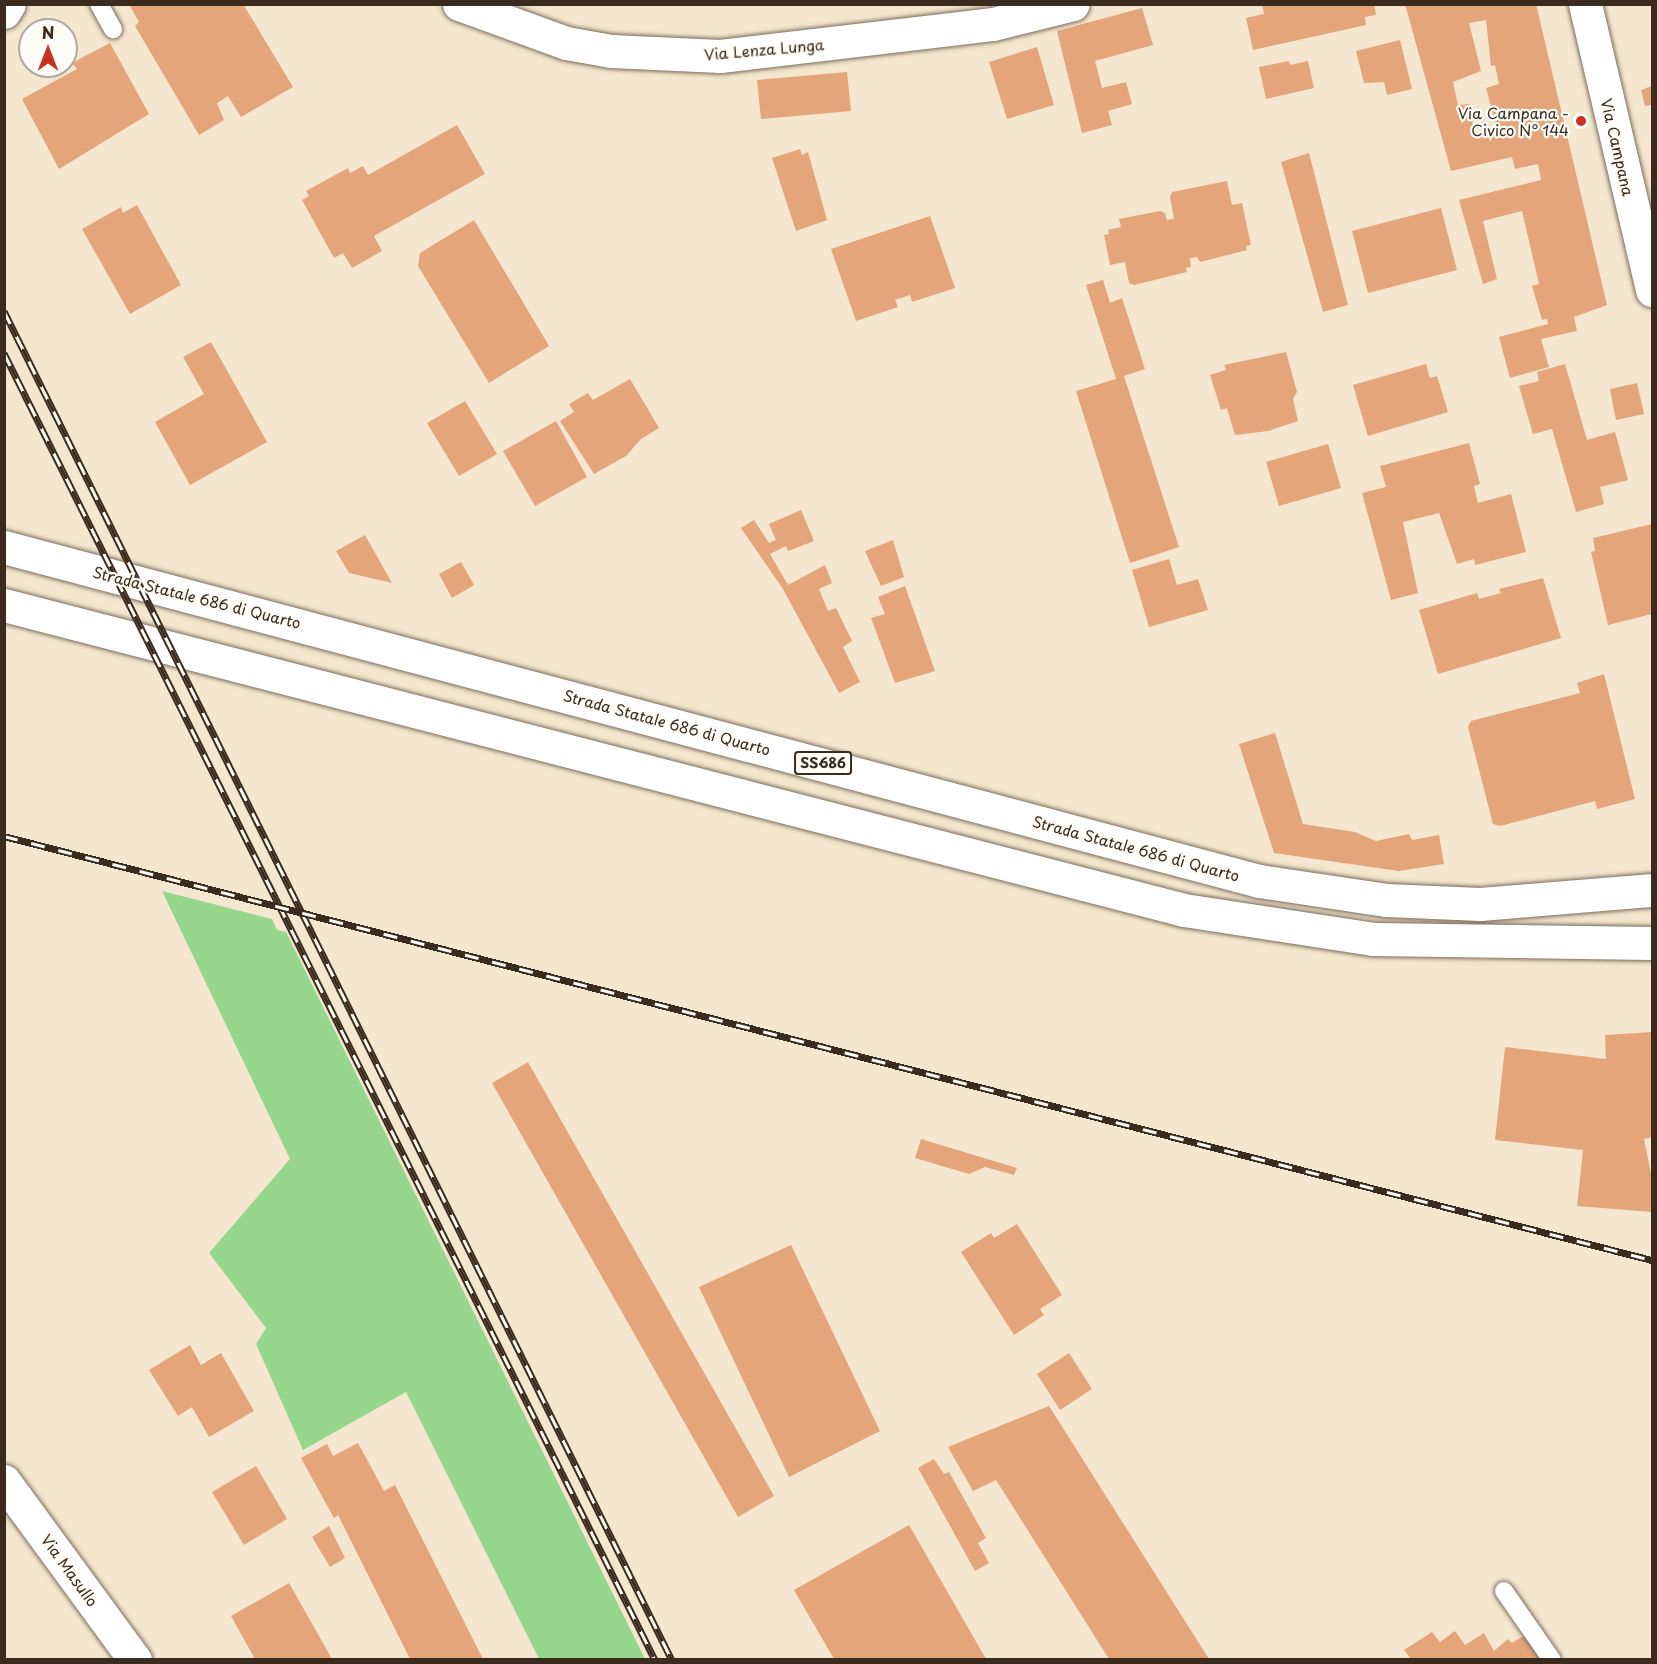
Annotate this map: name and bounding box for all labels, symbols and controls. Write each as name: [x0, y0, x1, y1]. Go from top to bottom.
north arrow: [18, 18, 78, 78]
text: N: [42, 20, 54, 44]
street label: Via Lenza Lunga: [704, 35, 824, 63]
street label: Via Campana: [1598, 97, 1638, 197]
place label: Via Campana - Civico N° 144: [1458, 103, 1569, 138]
marker: Via Campana - Civico N° 144: [1574, 114, 1588, 128]
street label: Strada Statale 686 di Quarto: [90, 562, 304, 632]
street label: Strada Statale 686 di Quarto: [560, 685, 774, 759]
road number: SS686: [793, 752, 853, 774]
street label: Strada Statale 686 di Quarto: [1029, 811, 1243, 885]
street label: Via Masullo: [38, 1531, 102, 1609]

